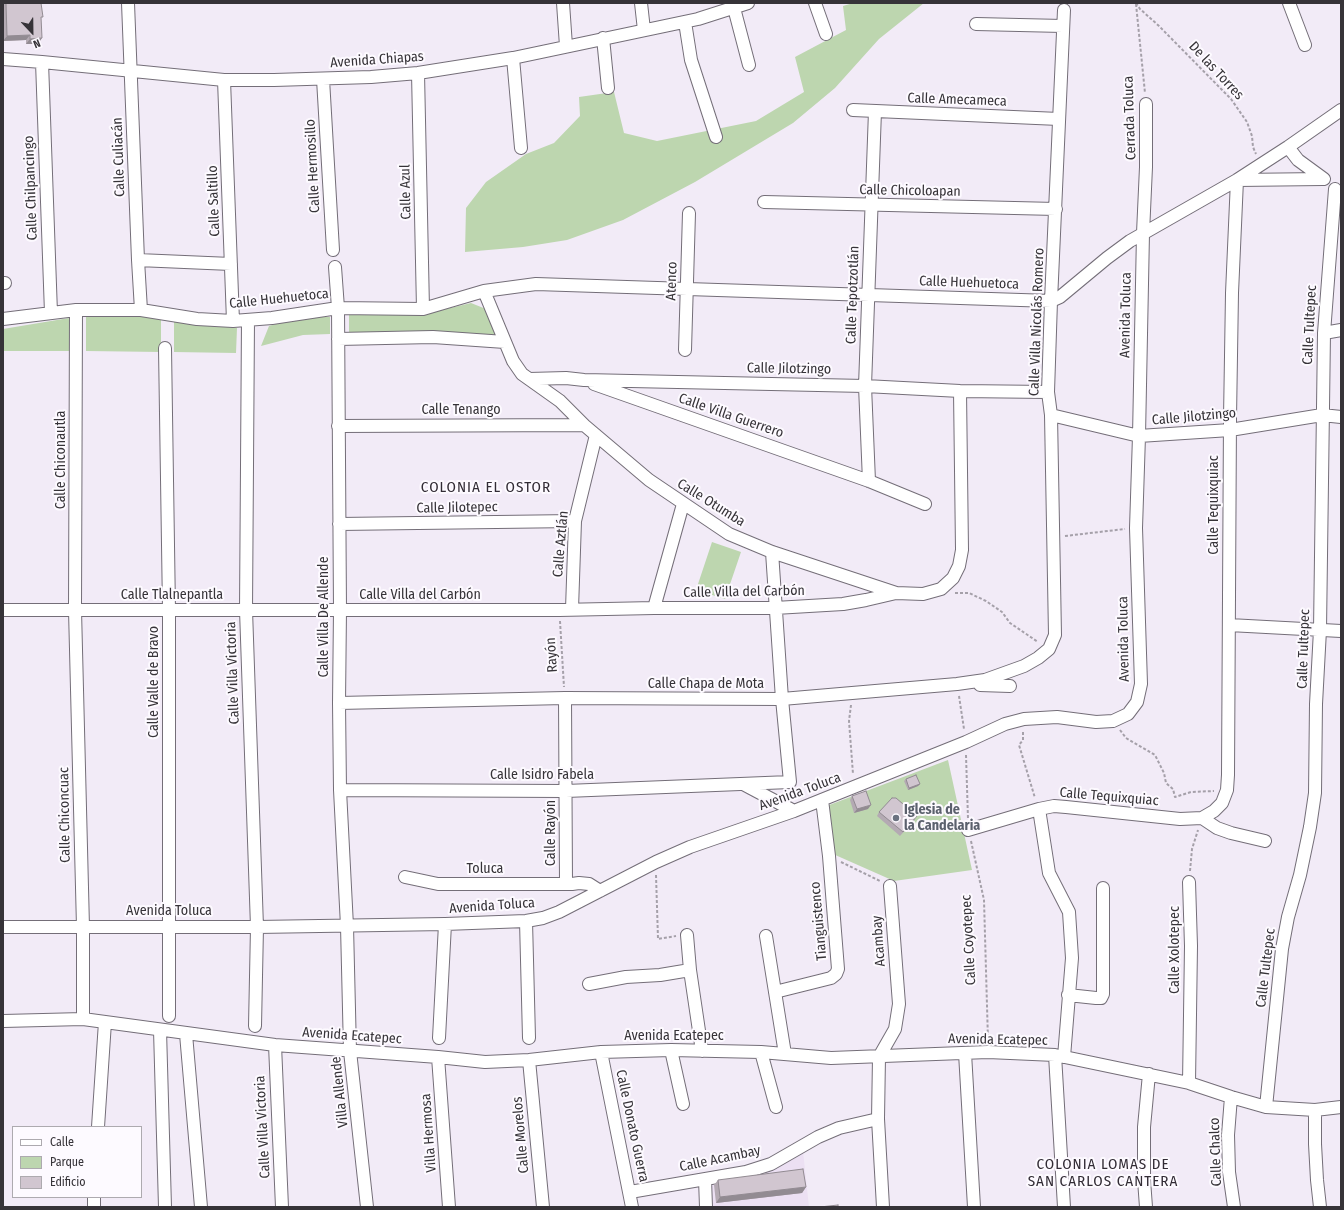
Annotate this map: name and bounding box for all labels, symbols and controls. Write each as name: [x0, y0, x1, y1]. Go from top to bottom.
north arrow: [12, 12, 52, 52]
text: N: [31, 36, 42, 51]
street label: De las Torres: [1185, 38, 1247, 104]
street label: Avenida Chiapas: [330, 48, 424, 72]
street label: Cerrada Toluca: [1120, 76, 1140, 160]
street label: Calle Amecameca: [907, 90, 1007, 110]
street label: Calle Culiacán: [109, 117, 129, 197]
street label: Calle Hermosillo: [302, 119, 324, 213]
street label: Calle Chilpancingo: [21, 135, 41, 241]
street label: Calle Azul: [397, 164, 415, 220]
street label: Calle Saltillo: [204, 165, 224, 237]
street label: Calle Chicoloapan: [859, 182, 961, 200]
street label: Calle Tepotzotlán: [843, 246, 863, 344]
street label: Calle Villa Nicolás Romero: [1026, 248, 1048, 396]
street label: Atenco: [663, 261, 681, 301]
street label: Avenida Toluca: [1117, 272, 1135, 358]
street label: Calle Huehuetoca: [919, 273, 1019, 293]
street label: Calle Huehuetoca: [228, 285, 330, 313]
street label: Calle Tultepec: [1300, 285, 1320, 365]
street label: Calle Jilotzingo: [747, 360, 831, 378]
street label: Calle Villa Guerrero: [676, 390, 786, 442]
street label: Calle Tenango: [421, 402, 501, 418]
street label: Calle Jilotzingo: [1151, 405, 1237, 429]
street label: Calle Chiconautla: [53, 411, 69, 509]
street label: Calle Tequixquiac: [1206, 455, 1222, 555]
street label: Calle Otumba: [674, 476, 748, 530]
district label: COLONIA EL OSTOR: [421, 479, 551, 497]
street label: Calle Jilotepec: [416, 499, 498, 517]
street label: Calle Aztlán: [550, 510, 572, 578]
street label: Calle Villa De Allende: [316, 556, 332, 678]
street label: Calle Villa del Carbón: [683, 583, 805, 601]
street label: Calle Tlalnepantla: [121, 587, 223, 603]
street label: Calle Villa del Carbón: [359, 587, 481, 603]
street label: Avenida Toluca: [1115, 596, 1133, 682]
street label: Calle Tultepec: [1294, 609, 1314, 689]
street label: Calle Villa Victoria: [223, 621, 243, 725]
street label: Calle Valle de Bravo: [146, 626, 162, 738]
street label: Rayón: [542, 637, 562, 673]
street label: Calle Chapa de Mota: [648, 676, 764, 692]
street label: Calle Chiconcuac: [56, 767, 74, 863]
street label: Calle Isidro Fabela: [490, 767, 594, 783]
street label: Avenida Toluca: [757, 769, 843, 815]
street label: Calle Tequixquiac: [1059, 784, 1159, 810]
street label: Calle Rayón: [543, 800, 559, 866]
place label: Iglesia de la Candelaria: [904, 802, 980, 834]
marker: Iglesia de la Candelaria: [891, 813, 901, 823]
street label: Toluca: [467, 861, 503, 877]
street label: Tianguistenco: [807, 881, 831, 961]
street label: Calle Coyotepec: [958, 894, 980, 986]
street label: Avenida Toluca: [449, 895, 535, 917]
street label: Avenida Toluca: [126, 903, 212, 919]
street label: Calle Xolotepec: [1167, 906, 1183, 994]
street label: Acambay: [869, 915, 889, 967]
street label: Calle Tultepec: [1253, 927, 1279, 1009]
street label: Avenida Ecatepec: [302, 1024, 402, 1048]
street label: Avenida Ecatepec: [624, 1028, 724, 1044]
street label: Avenida Ecatepec: [948, 1031, 1048, 1049]
street label: Villa Allende: [328, 1056, 352, 1128]
street label: Calle Donato Guerra: [612, 1068, 652, 1184]
street label: Calle Villa Victoria: [252, 1075, 274, 1179]
street label: Villa Hermosa: [418, 1093, 440, 1173]
street label: Calle Morelos: [509, 1096, 533, 1174]
street label: Calle Chalco: [1206, 1117, 1226, 1187]
legend: [12, 1126, 142, 1198]
text: Calle: [50, 1135, 74, 1149]
street label: Calle Acambay: [678, 1142, 762, 1176]
text: Parque: [50, 1155, 84, 1169]
district label: COLONIA LOMAS DE SAN CARLOS CANTERA: [1028, 1156, 1178, 1191]
text: Edificio: [50, 1175, 86, 1189]

